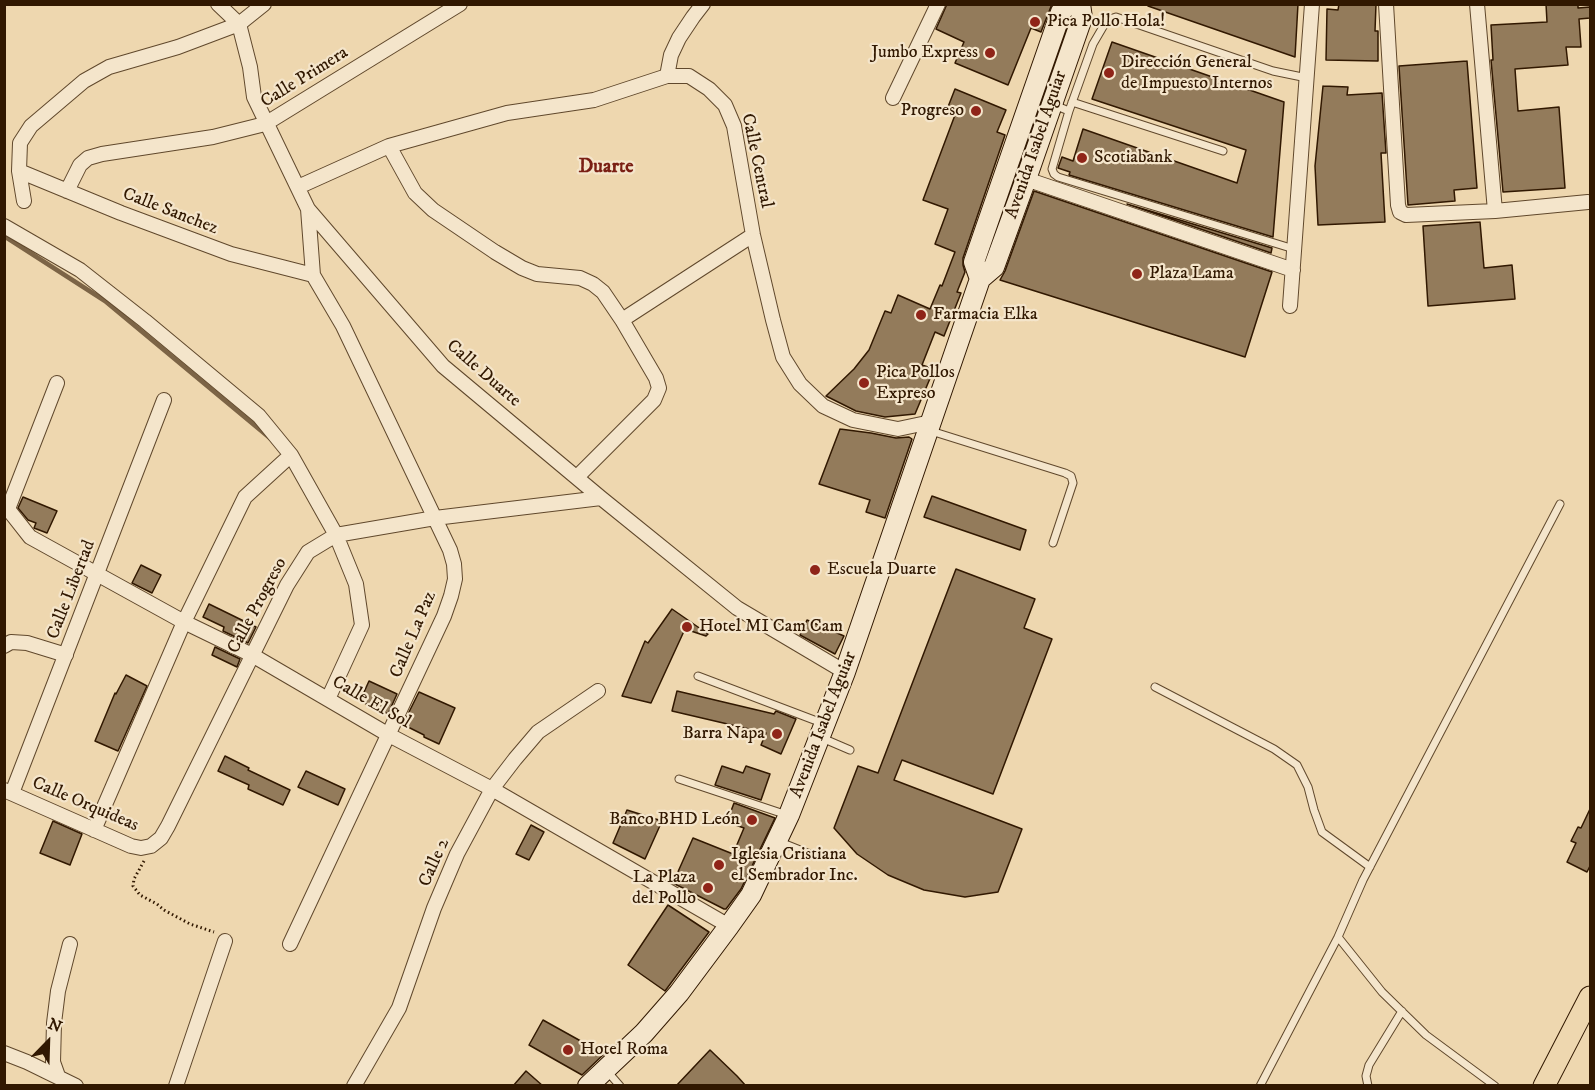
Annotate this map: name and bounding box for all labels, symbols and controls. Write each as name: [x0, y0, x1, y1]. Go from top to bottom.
place label: Pica Pollo Hola!: [1047, 11, 1165, 33]
marker: Pica Pollo Hola!: [1028, 15, 1042, 29]
place label: Jumbo Express: [871, 42, 978, 64]
street label: Calle Primera: [257, 43, 353, 113]
marker: Jumbo Express: [983, 46, 997, 60]
place label: Dirección General de Impuesto Internos: [1121, 52, 1273, 94]
marker: Dirección General de Impuesto Internos: [1102, 66, 1116, 80]
street label: Avenida Isabel Aguiar: [1002, 68, 1072, 222]
place label: Progreso: [900, 100, 964, 122]
marker: Progreso: [969, 104, 983, 118]
street label: Calle Central: [735, 112, 777, 210]
place label: Scotiabank: [1094, 147, 1172, 169]
marker: Scotiabank: [1075, 151, 1089, 165]
district label: Duarte: [578, 156, 634, 180]
street label: Calle Sanchez: [119, 184, 221, 240]
place label: Plaza Lama: [1149, 263, 1234, 285]
marker: Plaza Lama: [1130, 267, 1144, 281]
place label: Farmacia Elka: [933, 304, 1038, 326]
marker: Farmacia Elka: [914, 308, 928, 322]
street label: Calle Duarte: [441, 336, 525, 412]
place label: Pica Pollos Expreso: [876, 362, 955, 404]
marker: Pica Pollos Expreso: [857, 376, 871, 390]
street label: Calle Libertad: [43, 537, 101, 643]
street label: Calle Progreso: [224, 554, 292, 658]
place label: Escuela Duarte: [827, 559, 936, 581]
marker: Escuela Duarte: [808, 563, 822, 577]
street label: Calle La Paz: [386, 588, 442, 682]
place label: Hotel MI Cam Cam: [699, 616, 843, 638]
marker: Hotel MI Cam Cam: [680, 620, 694, 634]
street label: Avenida Isabel Aguiar: [786, 649, 862, 801]
street label: Calle El Sol: [328, 672, 414, 734]
place label: Barra Napa: [682, 723, 765, 745]
marker: Barra Napa: [770, 727, 784, 741]
street label: Calle Orquideas: [29, 773, 141, 837]
place label: Banco BHD León: [609, 809, 740, 831]
marker: Banco BHD León: [745, 813, 759, 827]
street label: Calle 2: [415, 836, 455, 890]
place label: Iglesia Cristiana el Sembrador Inc.: [731, 844, 858, 886]
marker: Iglesia Cristiana el Sembrador Inc.: [712, 858, 726, 872]
place label: La Plaza del Pollo: [632, 867, 696, 910]
marker: La Plaza del Pollo: [701, 881, 715, 895]
north arrow: [18, 1012, 78, 1072]
text: N: [45, 1014, 65, 1037]
place label: Hotel Roma: [580, 1039, 668, 1061]
marker: Hotel Roma: [561, 1043, 575, 1057]

